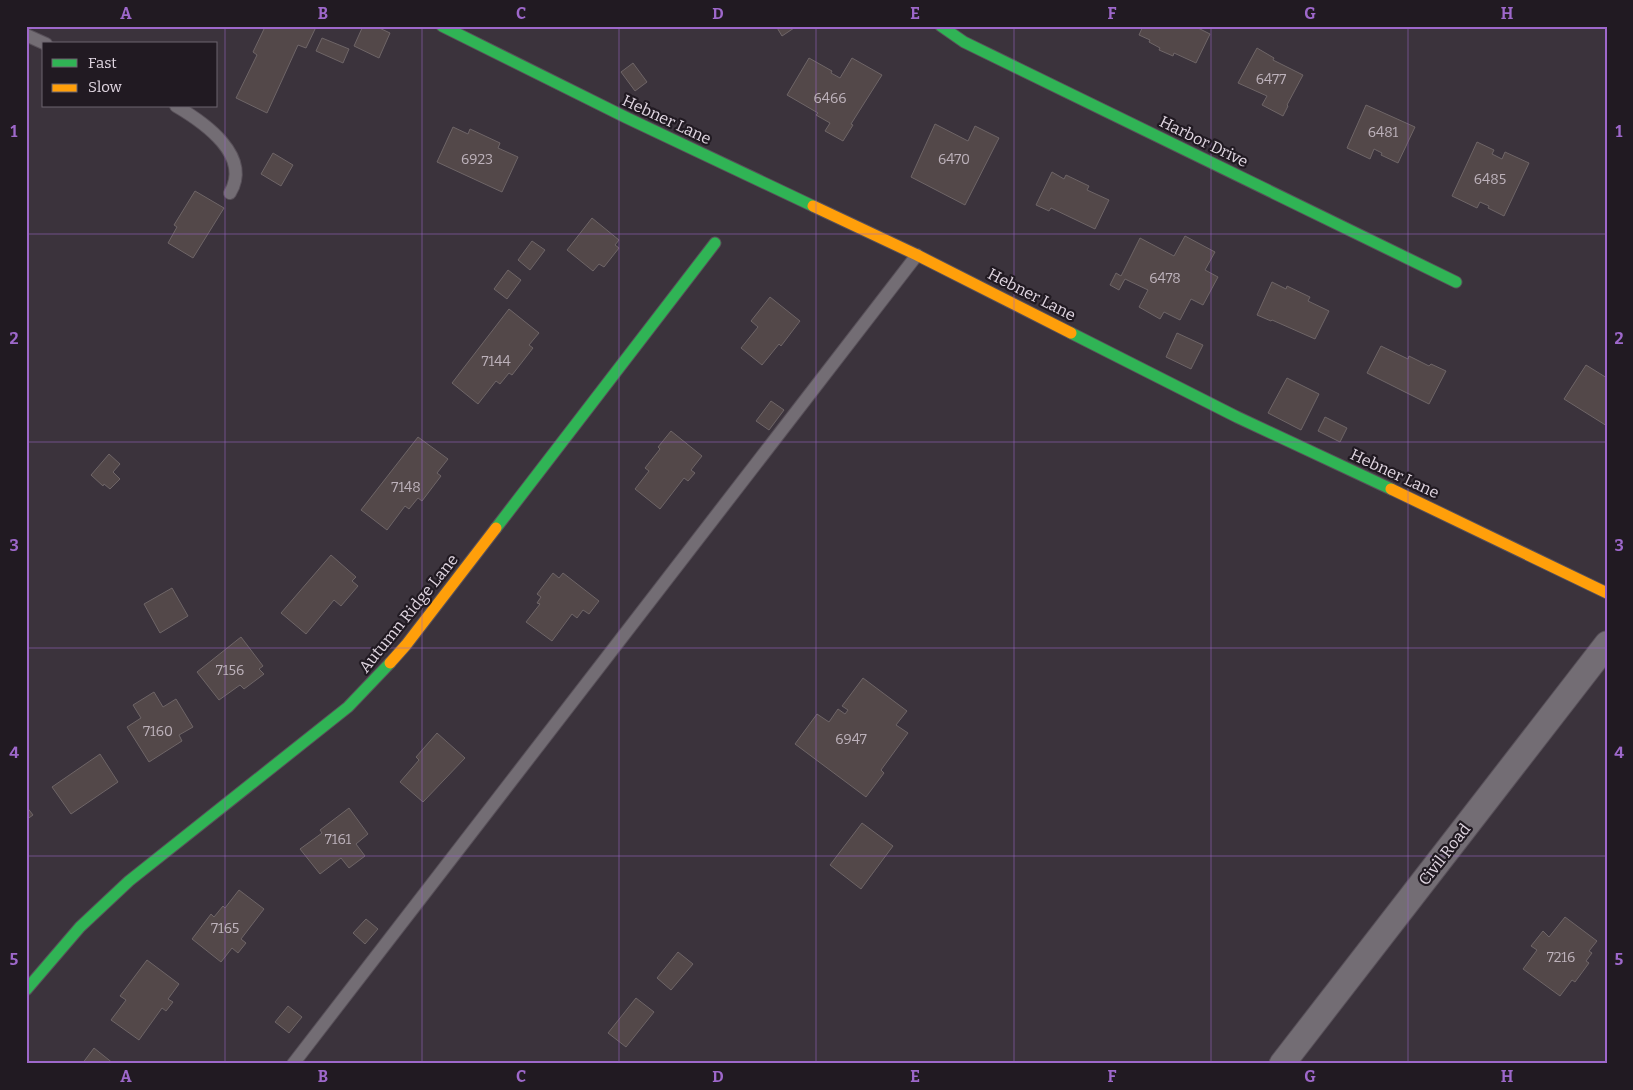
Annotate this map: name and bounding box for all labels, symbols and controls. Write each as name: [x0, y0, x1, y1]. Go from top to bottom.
text: A: [120, 4, 132, 23]
text: B: [318, 4, 328, 23]
text: C: [516, 4, 526, 23]
text: D: [712, 4, 724, 23]
text: E: [910, 4, 920, 23]
text: F: [1108, 4, 1117, 23]
text: G: [1304, 4, 1316, 23]
text: H: [1501, 4, 1514, 23]
legend: [42, 42, 218, 108]
text: Fast: [88, 54, 117, 72]
house number: 6477: [1256, 71, 1286, 88]
text: Slow: [88, 78, 123, 96]
house number: 6466: [814, 90, 846, 107]
street label: Hebner Lane: [619, 91, 714, 148]
street label: Harbor Drive: [1156, 112, 1251, 171]
text: 1: [11, 122, 18, 141]
text: 1: [1616, 122, 1623, 141]
house number: 6481: [1368, 124, 1399, 141]
house number: 6923: [461, 151, 493, 168]
house number: 6470: [938, 151, 970, 168]
house number: 6485: [1474, 171, 1506, 188]
street label: Hebner Lane: [985, 264, 1079, 325]
house number: 6478: [1149, 270, 1181, 287]
text: 2: [9, 329, 19, 348]
text: 2: [1614, 329, 1624, 348]
house number: 7144: [481, 353, 511, 370]
street label: Hebner Lane: [1347, 445, 1442, 502]
house number: 7148: [391, 479, 421, 496]
text: 3: [9, 536, 19, 555]
text: 3: [1614, 536, 1624, 555]
street label: Autumn Ridge Lane: [355, 550, 462, 676]
house number: 7156: [216, 662, 244, 679]
house number: 7160: [143, 723, 173, 740]
house number: 6947: [835, 731, 867, 748]
text: 4: [9, 743, 19, 762]
text: 4: [1614, 743, 1624, 762]
street label: Civil Road: [1414, 819, 1475, 889]
house number: 7161: [325, 831, 352, 848]
house number: 7165: [211, 920, 239, 937]
house number: 7216: [1547, 949, 1575, 966]
text: 5: [10, 950, 19, 969]
text: 5: [1615, 950, 1624, 969]
text: A: [120, 1067, 132, 1086]
text: B: [318, 1067, 328, 1086]
text: C: [516, 1067, 526, 1086]
text: D: [712, 1067, 724, 1086]
text: E: [910, 1067, 920, 1086]
text: F: [1108, 1067, 1117, 1086]
text: G: [1304, 1067, 1316, 1086]
text: H: [1501, 1067, 1514, 1086]

